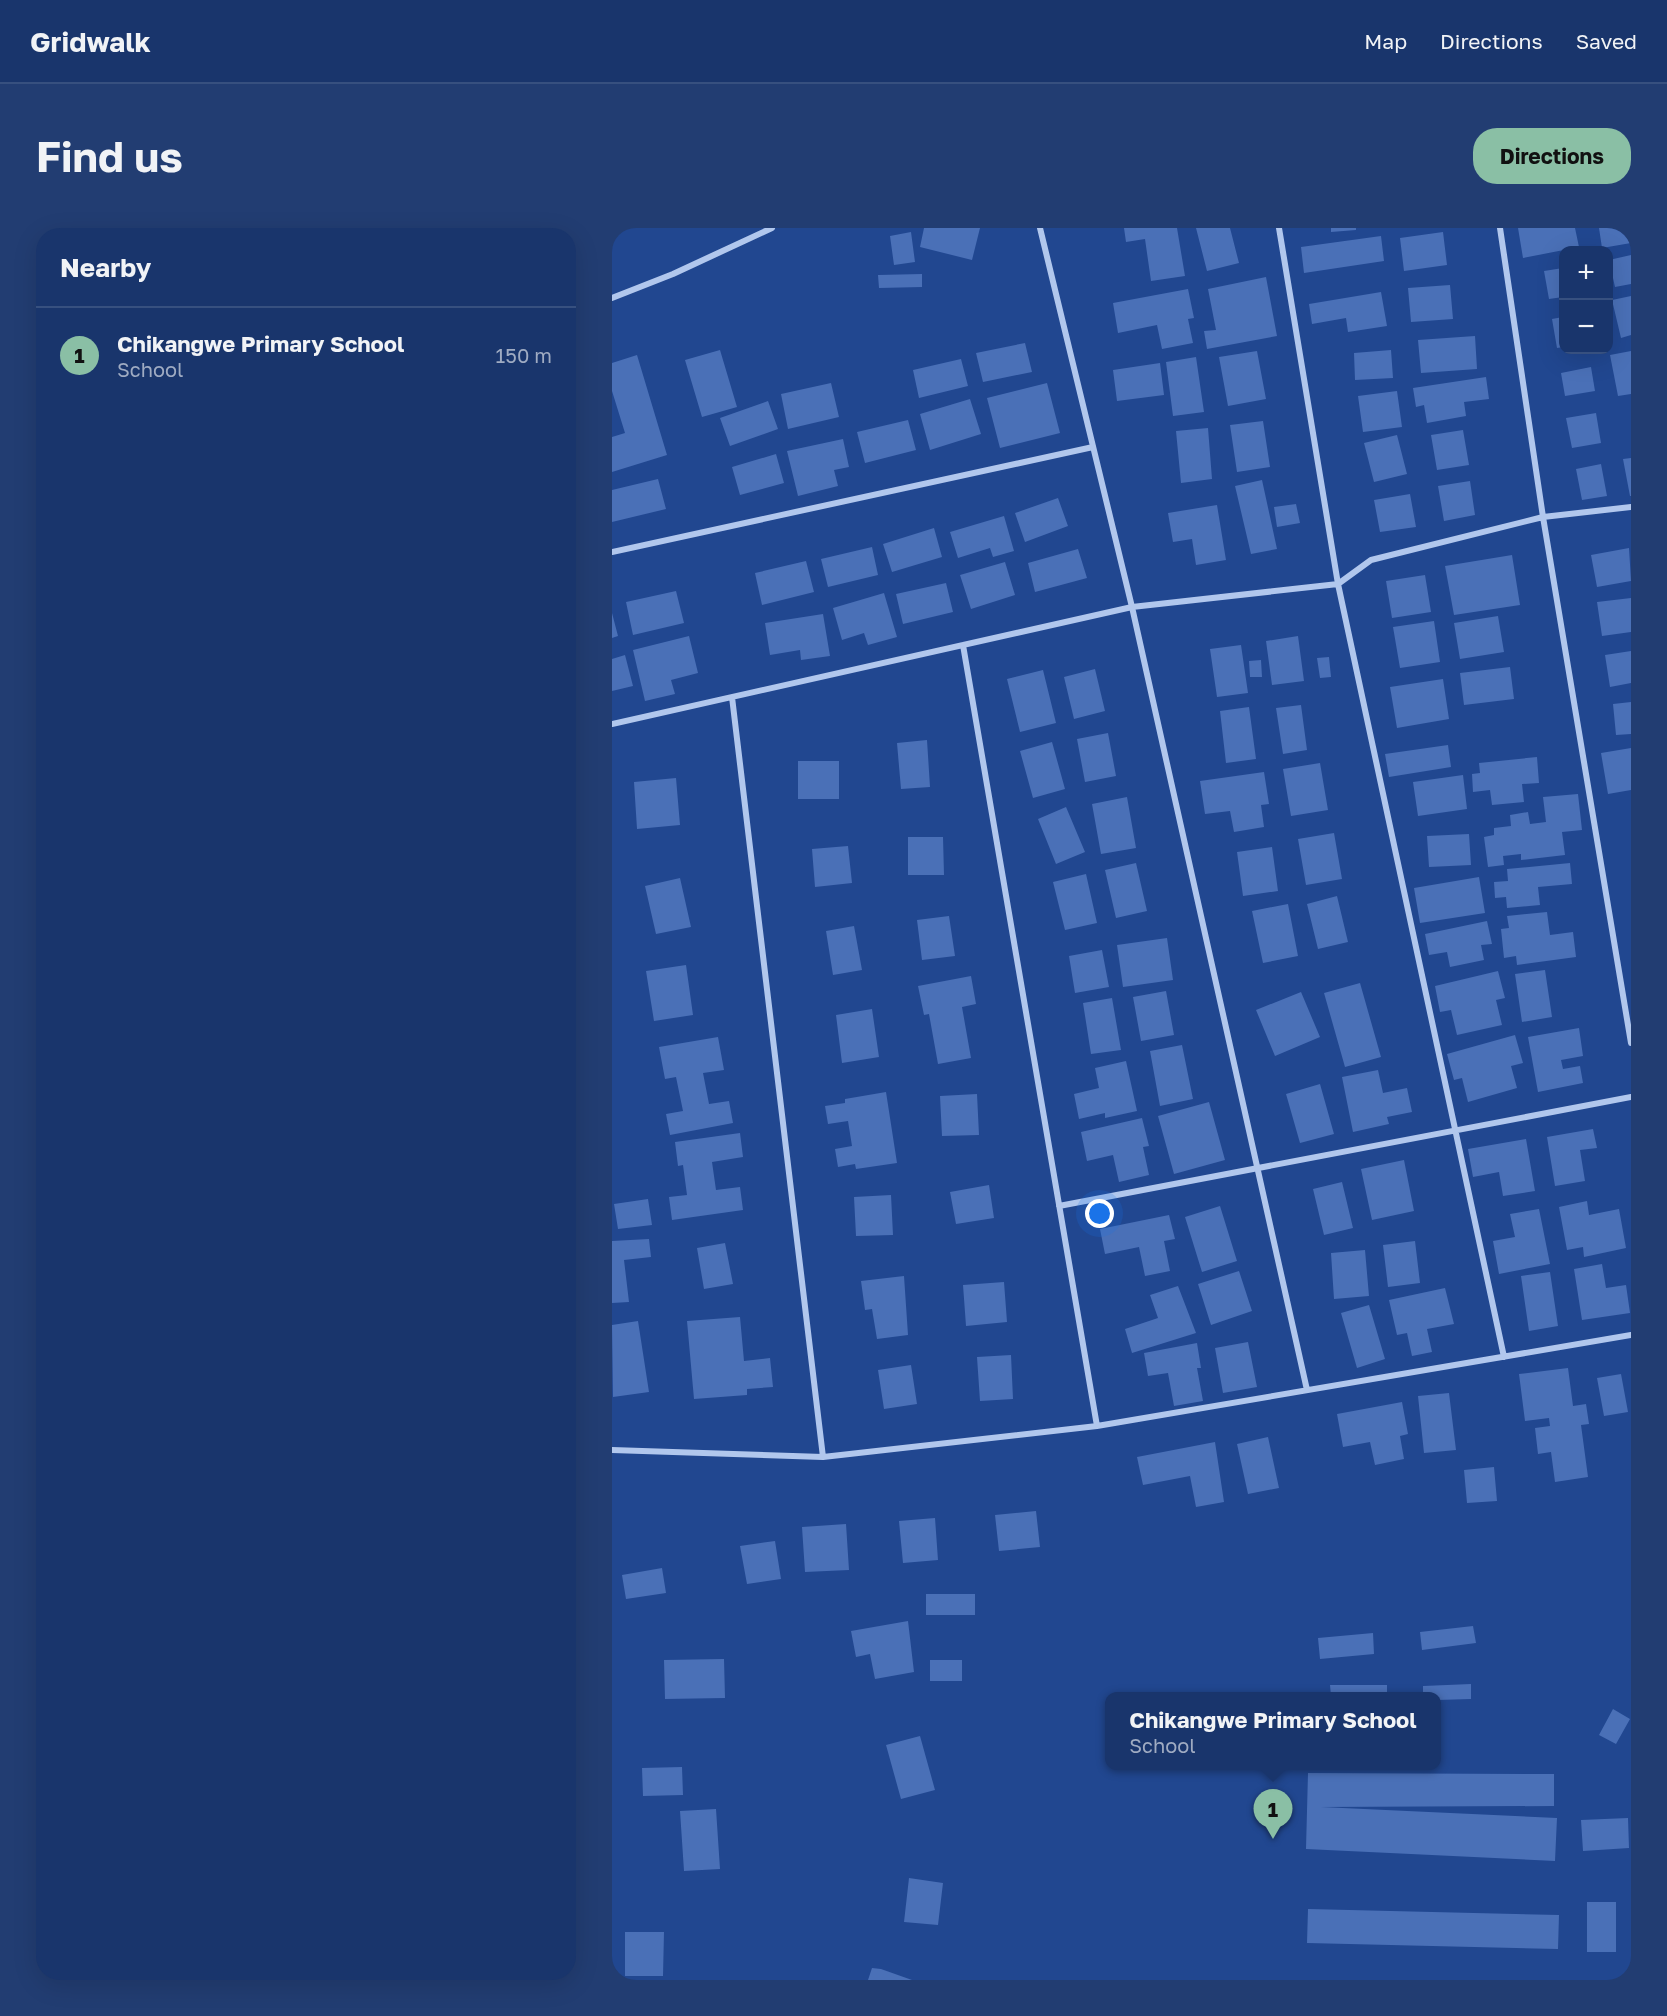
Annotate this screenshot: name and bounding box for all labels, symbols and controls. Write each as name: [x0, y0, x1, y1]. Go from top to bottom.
text: Gridwalk: [30, 25, 151, 58]
text: Map: [1364, 28, 1407, 54]
text: Directions: [1440, 28, 1543, 54]
text: Saved: [1576, 28, 1637, 54]
button: Directions: [1473, 128, 1631, 184]
text: Find us: [36, 131, 183, 181]
map controls: [1559, 246, 1613, 354]
button: +: [1559, 246, 1613, 300]
text: Nearby: [60, 252, 151, 283]
button: −: [1559, 300, 1613, 354]
text: Chikangwe Primary School: [117, 330, 404, 357]
text: 1: [74, 343, 85, 367]
text: 150 m: [496, 343, 552, 367]
text: School: [117, 357, 183, 381]
your location: [1085, 1199, 1114, 1228]
popup: [1105, 1692, 1441, 1770]
text: Chikangwe Primary School: [1129, 1706, 1417, 1733]
text: School: [1129, 1733, 1196, 1757]
pin: 1: [1254, 1790, 1292, 1839]

